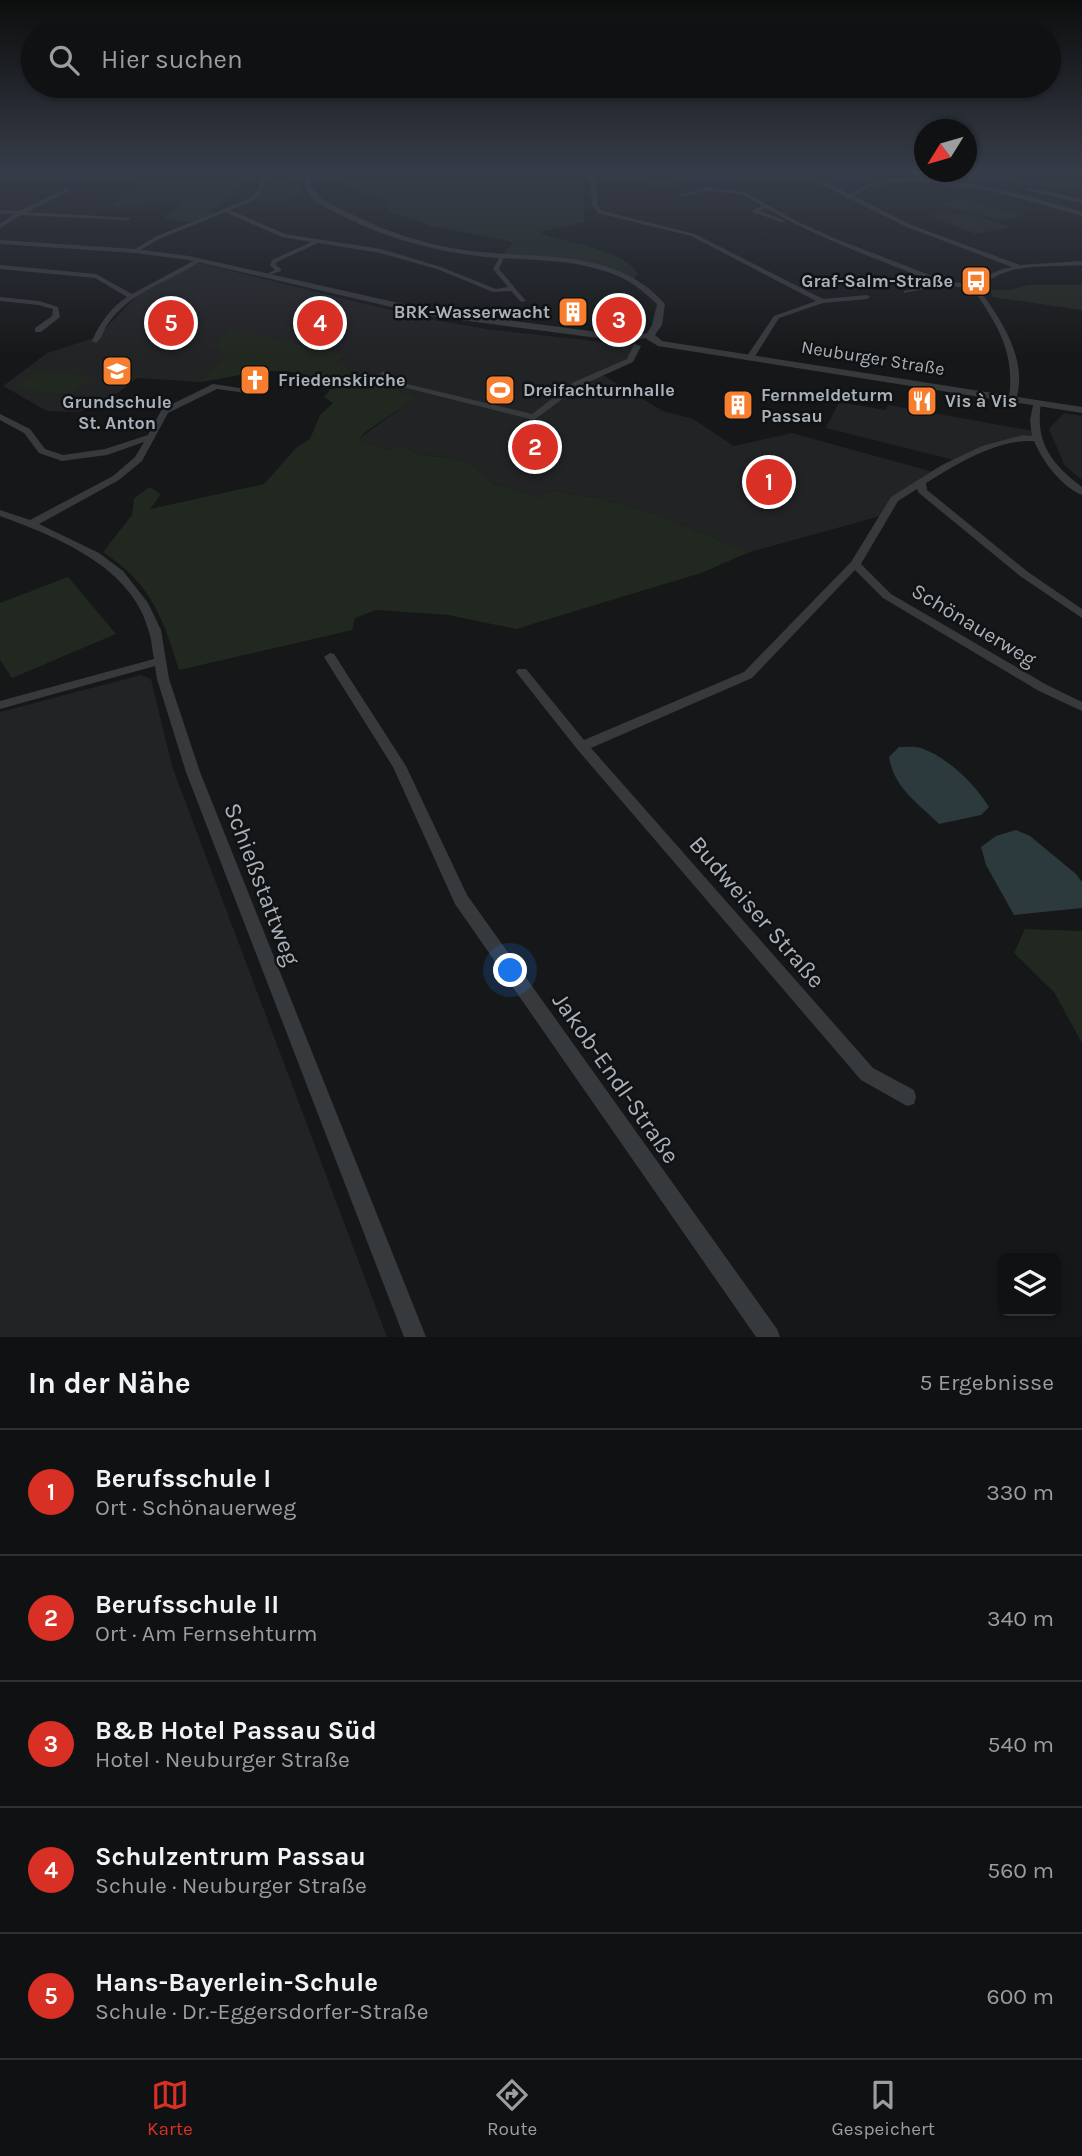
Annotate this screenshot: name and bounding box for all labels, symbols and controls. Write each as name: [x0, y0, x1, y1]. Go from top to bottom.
search box: [21, 21, 1061, 98]
icon: search: [45, 41, 83, 79]
text: Hier suchen: [101, 44, 243, 75]
north arrow: [914, 119, 977, 182]
bus stop icon: Graf-Salm-Straße: [959, 264, 993, 298]
place label: Graf-Salm-Straße: [801, 270, 953, 292]
pin: 3: [596, 294, 642, 346]
building icon: BRK-Wasserwacht: [556, 295, 590, 329]
pin: 5: [148, 297, 194, 349]
pin: 4: [297, 297, 343, 349]
place label: BRK-Wasserwacht: [394, 301, 550, 323]
street label: Neuburger Straße: [800, 336, 946, 380]
school or university icon: Grundschule St. Anton: [100, 354, 134, 388]
church icon: Friedenskirche: [238, 363, 272, 397]
place label: Friedenskirche: [278, 369, 406, 391]
sports icon: Dreifachturnhalle: [483, 373, 517, 407]
place label: Dreifachturnhalle: [523, 379, 675, 401]
place label: Fernmeldeturm Passau: [761, 384, 893, 427]
restaurant icon: Vis à Vis: [905, 384, 939, 418]
building icon: Fernmeldeturm Passau: [721, 388, 755, 422]
place label: Vis à Vis: [945, 390, 1017, 412]
place label: Grundschule St. Anton: [62, 391, 172, 434]
pin: 2: [512, 421, 558, 473]
pin: 1: [746, 456, 792, 508]
street label: Schönauerweg: [907, 578, 1041, 672]
street label: Schießstattweg: [218, 799, 306, 970]
street label: Budweiser Straße: [683, 830, 831, 994]
your location: [493, 953, 527, 987]
street label: Jakob-Endl-Straße: [547, 987, 685, 1169]
map controls: [998, 1253, 1061, 1316]
button: layers: [998, 1253, 1061, 1316]
text: In der Nähe: [28, 1365, 191, 1401]
text: 5 Ergebnisse: [920, 1369, 1054, 1396]
text: Berufsschule I: [95, 1463, 271, 1494]
text: 1: [47, 1479, 55, 1506]
text: 330 m: [986, 1479, 1054, 1506]
text: Ort · Schönauerweg: [95, 1494, 296, 1521]
text: Berufsschule II: [95, 1589, 279, 1620]
text: 2: [44, 1605, 58, 1632]
text: 340 m: [987, 1605, 1054, 1632]
text: Ort · Am Fernsehturm: [95, 1620, 318, 1647]
text: B&B Hotel Passau Süd: [95, 1715, 377, 1746]
text: 3: [44, 1731, 58, 1758]
text: 540 m: [988, 1731, 1054, 1758]
text: Hotel · Neuburger Straße: [95, 1746, 350, 1773]
text: Schulzentrum Passau: [95, 1841, 366, 1872]
text: 4: [44, 1857, 58, 1884]
text: 560 m: [987, 1857, 1054, 1884]
text: Schule · Neuburger Straße: [95, 1872, 367, 1899]
text: Hans-Bayerlein-Schule: [95, 1967, 378, 1998]
text: 5: [44, 1983, 58, 2010]
text: 600 m: [987, 1983, 1054, 2010]
text: Schule · Dr.-Eggersdorfer-Straße: [95, 1998, 429, 2025]
tab: Karte: [147, 2076, 193, 2140]
tab: Route: [487, 2076, 537, 2140]
tab: Gespeichert: [831, 2076, 935, 2140]

